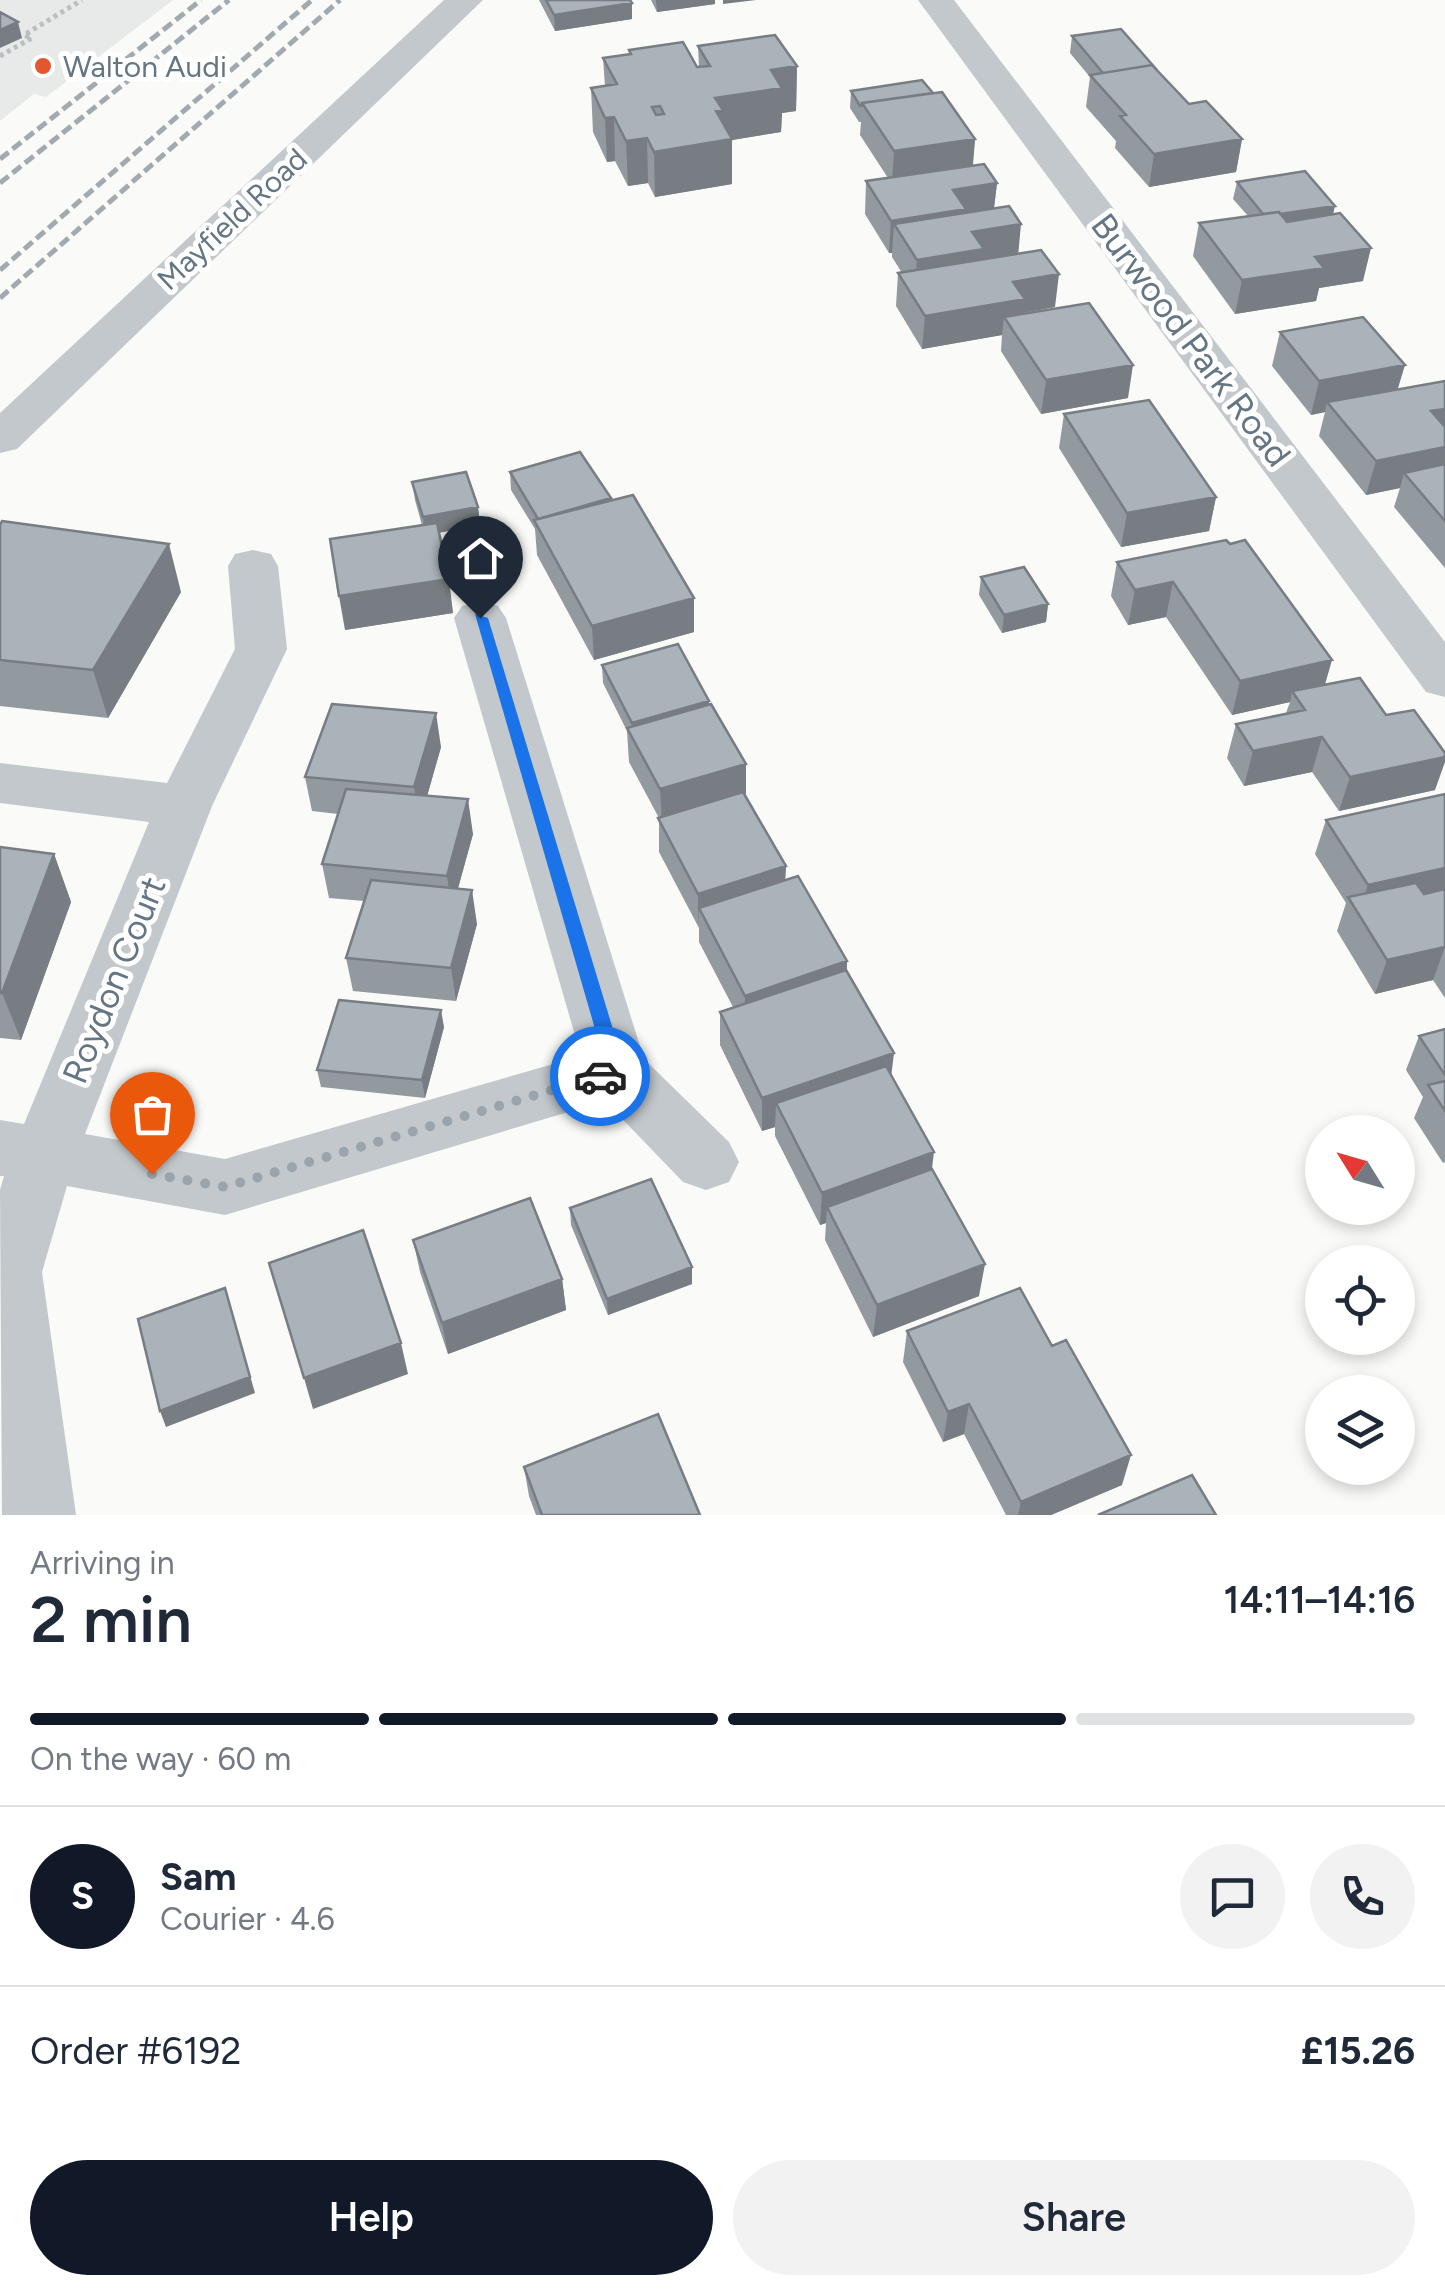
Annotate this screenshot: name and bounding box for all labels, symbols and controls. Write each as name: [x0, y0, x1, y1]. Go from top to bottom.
place label: Walton Audi: [63, 48, 227, 85]
marker: Walton Audi: [32, 55, 54, 77]
street label: Mayfield Road: [149, 140, 315, 298]
street label: Burwood Park Road: [1082, 205, 1300, 475]
pin: [438, 516, 523, 619]
icon: home: [453, 531, 508, 586]
street label: Roydon Court: [54, 871, 174, 1089]
courier: [550, 1026, 650, 1126]
icon: car: [573, 1049, 628, 1104]
pin: [110, 1072, 195, 1175]
icon: bag: [125, 1087, 180, 1142]
north arrow: [1305, 1115, 1415, 1225]
map controls: [1305, 1115, 1415, 1485]
button: locate: [1305, 1245, 1415, 1355]
button: layers: [1305, 1375, 1415, 1485]
text: Arriving in: [30, 1544, 175, 1582]
text: 14:11–14:16: [1224, 1577, 1415, 1623]
text: 2 min: [30, 1580, 192, 1658]
text: On the way · 60 m: [30, 1740, 291, 1778]
button: chat: [1180, 1844, 1285, 1949]
button: phone: [1310, 1844, 1415, 1949]
text: Sam: [160, 1854, 236, 1900]
text: S: [71, 1873, 94, 1919]
text: Courier · 4.6: [160, 1900, 335, 1938]
text: Order #6192: [30, 2028, 241, 2074]
text: £15.26: [1301, 2028, 1415, 2074]
button: Help: [30, 2160, 713, 2275]
button: Share: [733, 2160, 1415, 2275]

